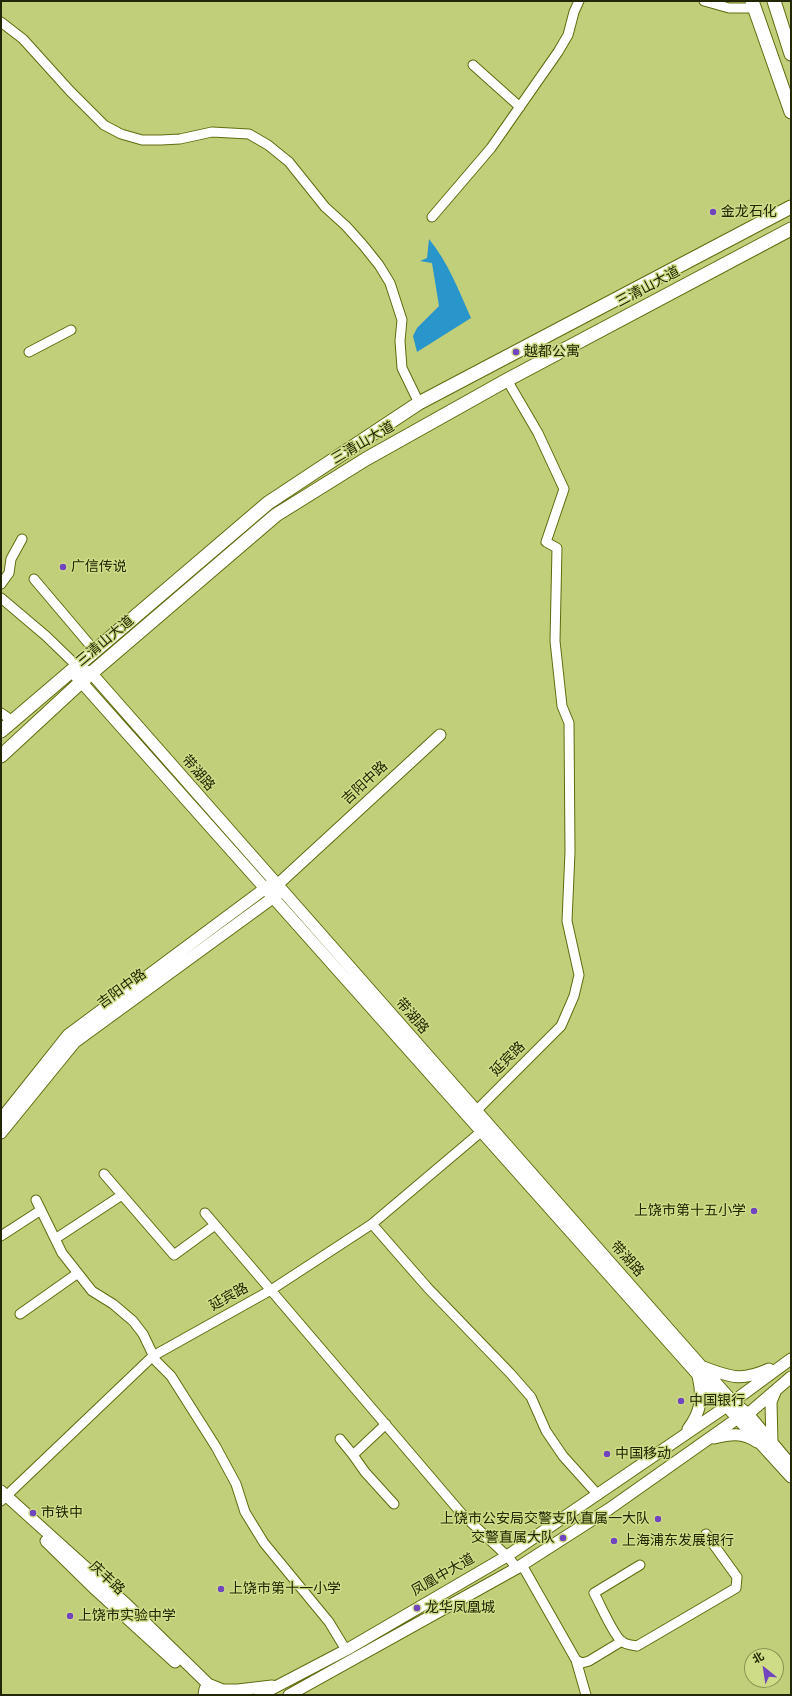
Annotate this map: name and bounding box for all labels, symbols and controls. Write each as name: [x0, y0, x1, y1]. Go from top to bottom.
place label: 金龙石化: [721, 204, 777, 220]
marker: 金龙石化: [708, 207, 718, 217]
street label: 三清山大道: [613, 263, 683, 311]
place label: 越都公寓: [524, 344, 580, 360]
marker: 越都公寓: [511, 347, 521, 357]
street label: 三清山大道: [328, 418, 398, 468]
place label: 广信传说: [71, 559, 127, 575]
marker: 广信传说: [58, 562, 68, 572]
street label: 三清山大道: [73, 612, 137, 670]
street label: 带湖路: [178, 752, 218, 794]
street label: 吉阳中路: [339, 758, 391, 808]
street label: 吉阳中路: [94, 966, 150, 1012]
street label: 带湖路: [392, 995, 432, 1037]
street label: 延宾路: [487, 1038, 529, 1080]
place label: 上饶市第十五小学: [634, 1203, 746, 1219]
marker: 上饶市第十五小学: [749, 1206, 759, 1216]
street label: 带湖路: [607, 1238, 647, 1280]
street label: 延宾路: [207, 1279, 251, 1315]
place label: 中国银行: [689, 1393, 745, 1409]
marker: 中国银行: [676, 1396, 686, 1406]
place label: 中国移动: [615, 1446, 671, 1462]
marker: 中国移动: [602, 1449, 612, 1459]
place label: 市铁中: [41, 1505, 83, 1521]
marker: 市铁中: [28, 1508, 38, 1518]
place label: 上饶市公安局交警支队直属一大队: [440, 1511, 650, 1527]
marker: 上饶市公安局交警支队直属一大队: [653, 1514, 663, 1524]
place label: 交警直属大队: [471, 1530, 555, 1546]
marker: 交警直属大队: [558, 1533, 568, 1543]
place label: 上海浦东发展银行: [622, 1533, 734, 1549]
marker: 上海浦东发展银行: [609, 1536, 619, 1546]
street label: 凤凰中大道: [408, 1550, 478, 1600]
street label: 庆丰路: [86, 1558, 128, 1598]
place label: 上饶市第十一小学: [229, 1581, 341, 1597]
marker: 上饶市第十一小学: [216, 1584, 226, 1594]
place label: 龙华凤凰城: [425, 1600, 495, 1616]
marker: 龙华凤凰城: [412, 1603, 422, 1613]
place label: 上饶市实验中学: [78, 1608, 176, 1624]
marker: 上饶市实验中学: [65, 1611, 75, 1621]
north arrow: [744, 1648, 784, 1688]
text: 北: [750, 1650, 766, 1666]

